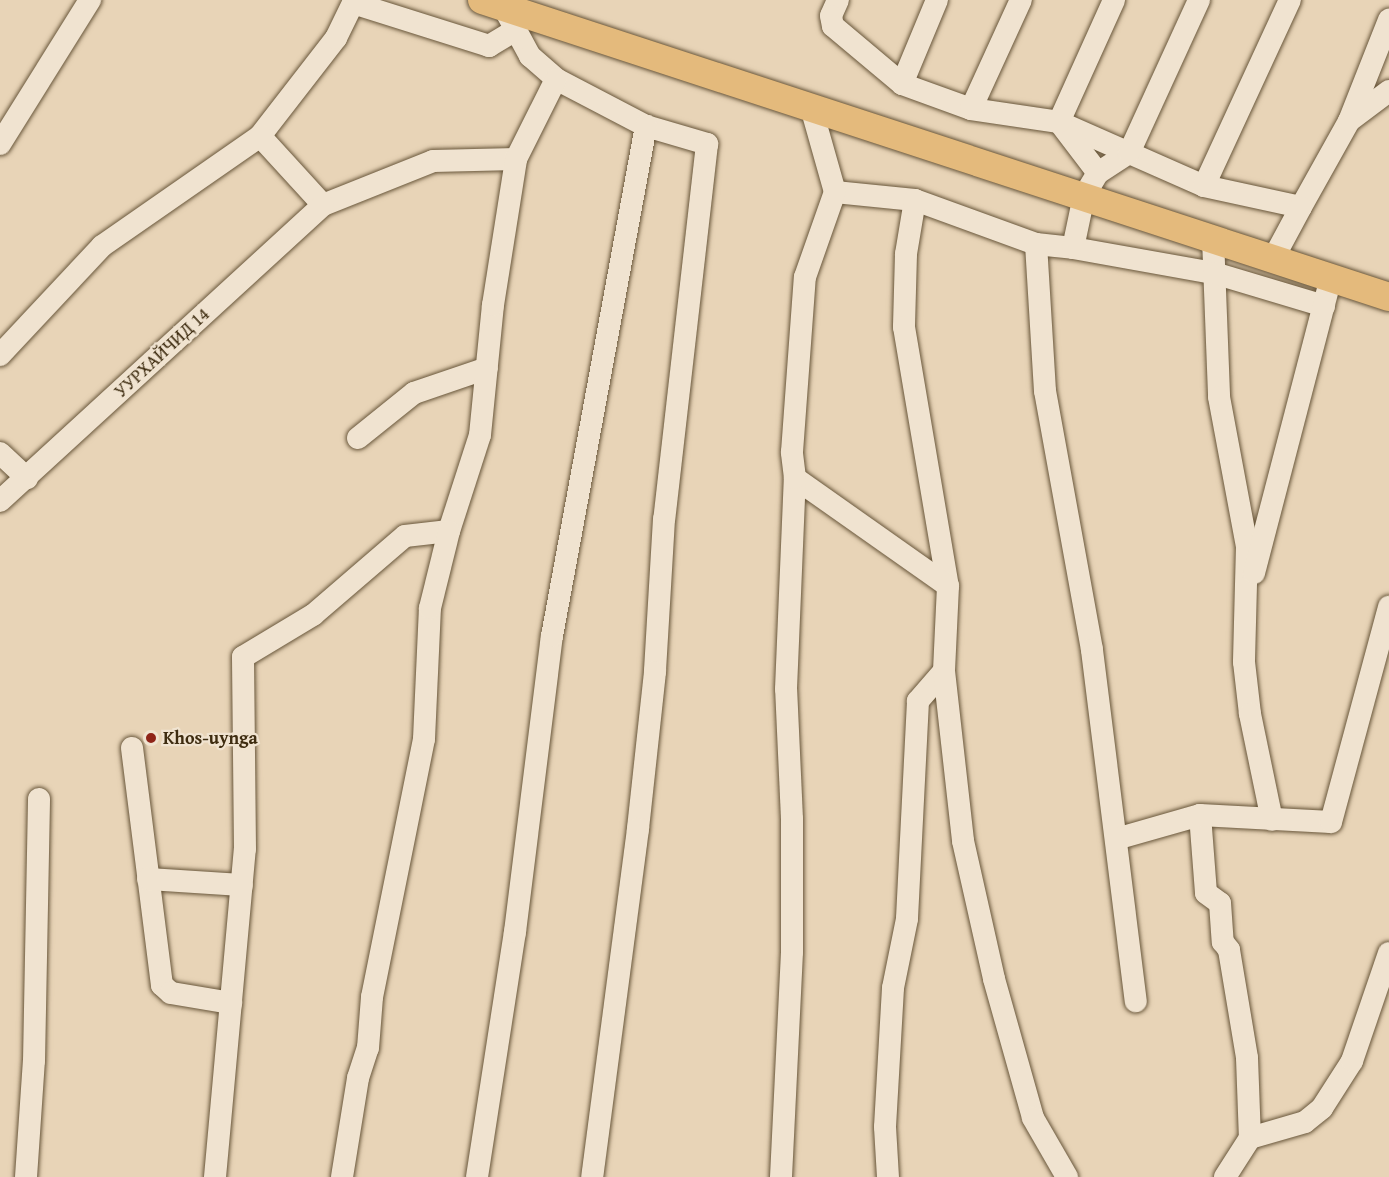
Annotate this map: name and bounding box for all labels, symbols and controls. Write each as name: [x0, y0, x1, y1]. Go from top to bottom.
street label: УУРХАЙЧИД 14: [110, 304, 214, 402]
place label: Khos-uynga: [163, 727, 258, 749]
marker: Khos-uynga: [144, 731, 158, 745]

